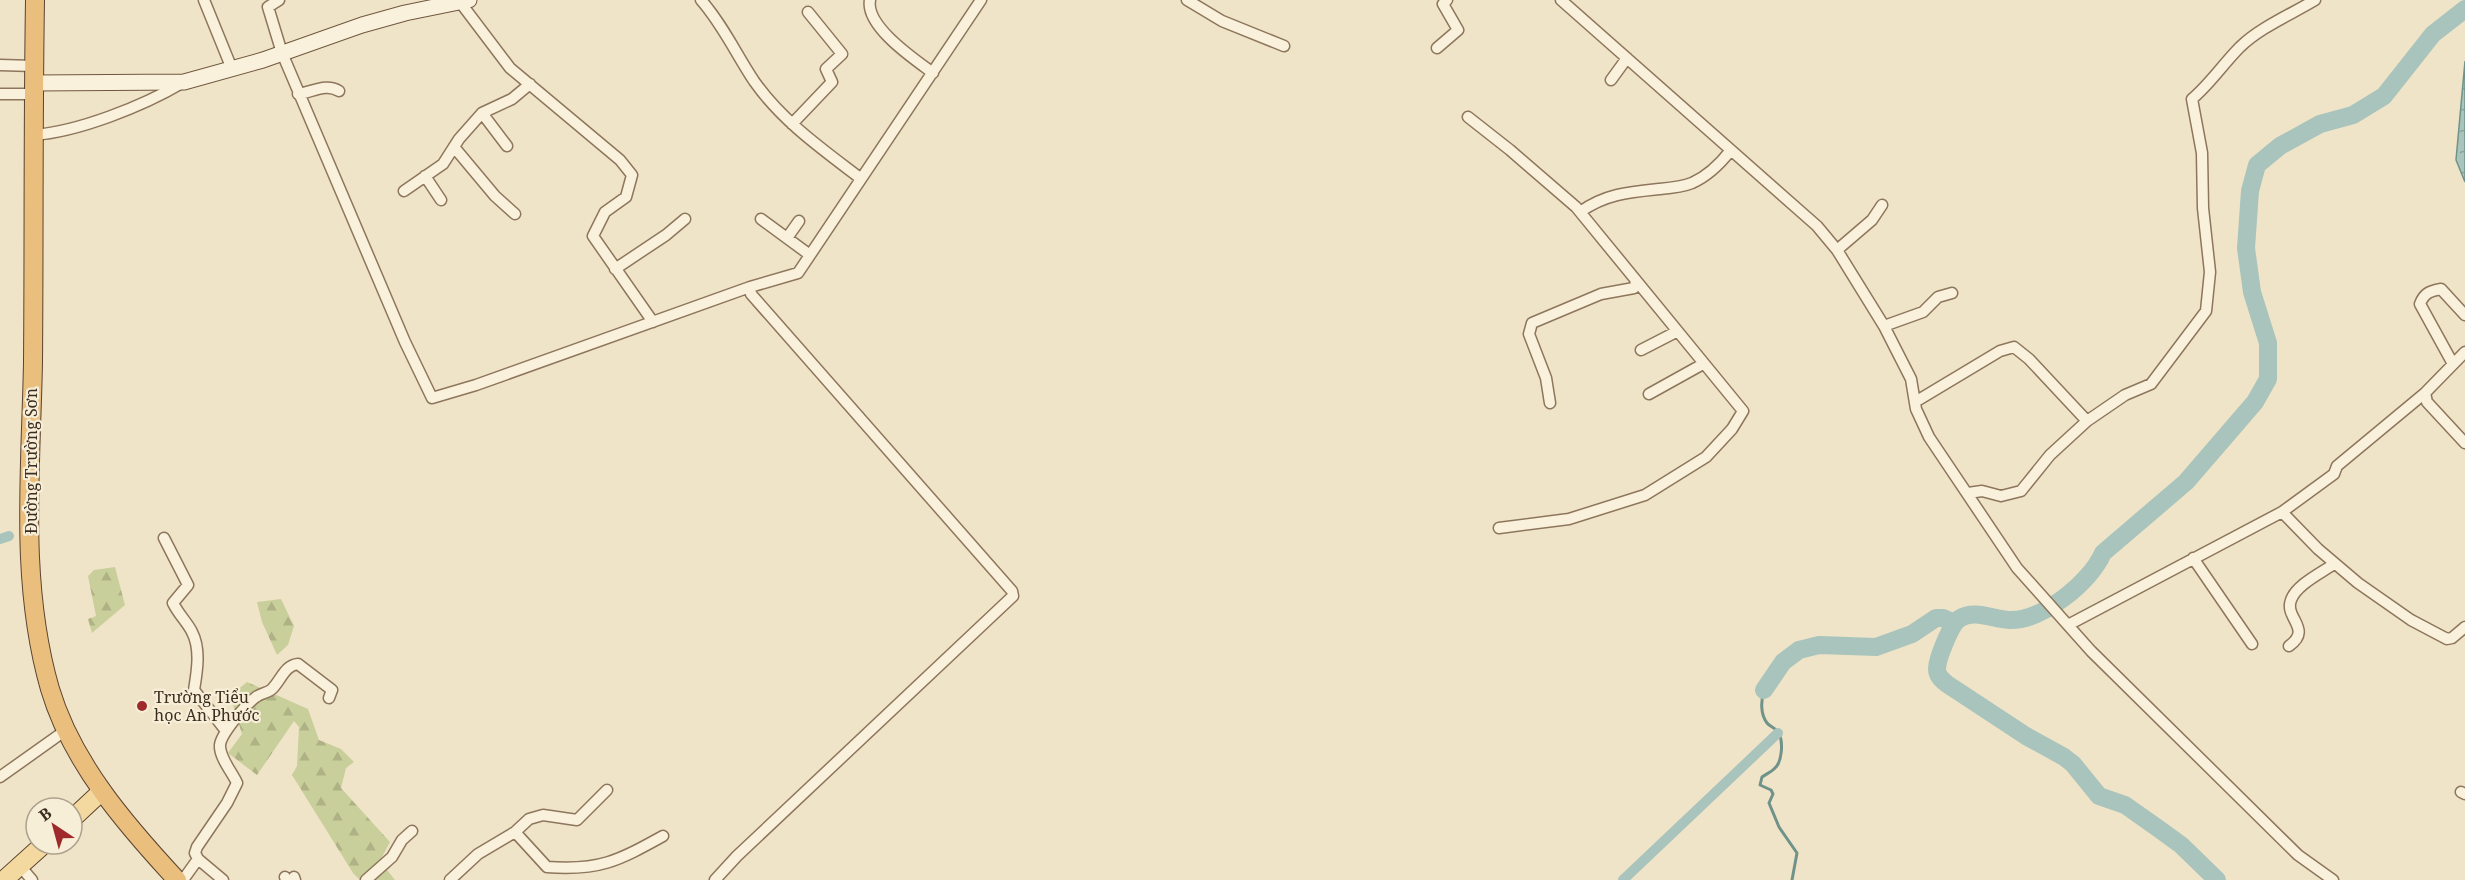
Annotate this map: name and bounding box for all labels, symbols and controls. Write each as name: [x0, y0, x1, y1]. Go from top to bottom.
street label: Đường Trường Sơn: [20, 388, 42, 534]
place label: Trường Tiểu học An Phước: [154, 686, 260, 726]
marker: Trường Tiểu học An Phước: [135, 699, 149, 713]
north arrow: [24, 796, 84, 856]
text: B: [34, 802, 56, 826]

